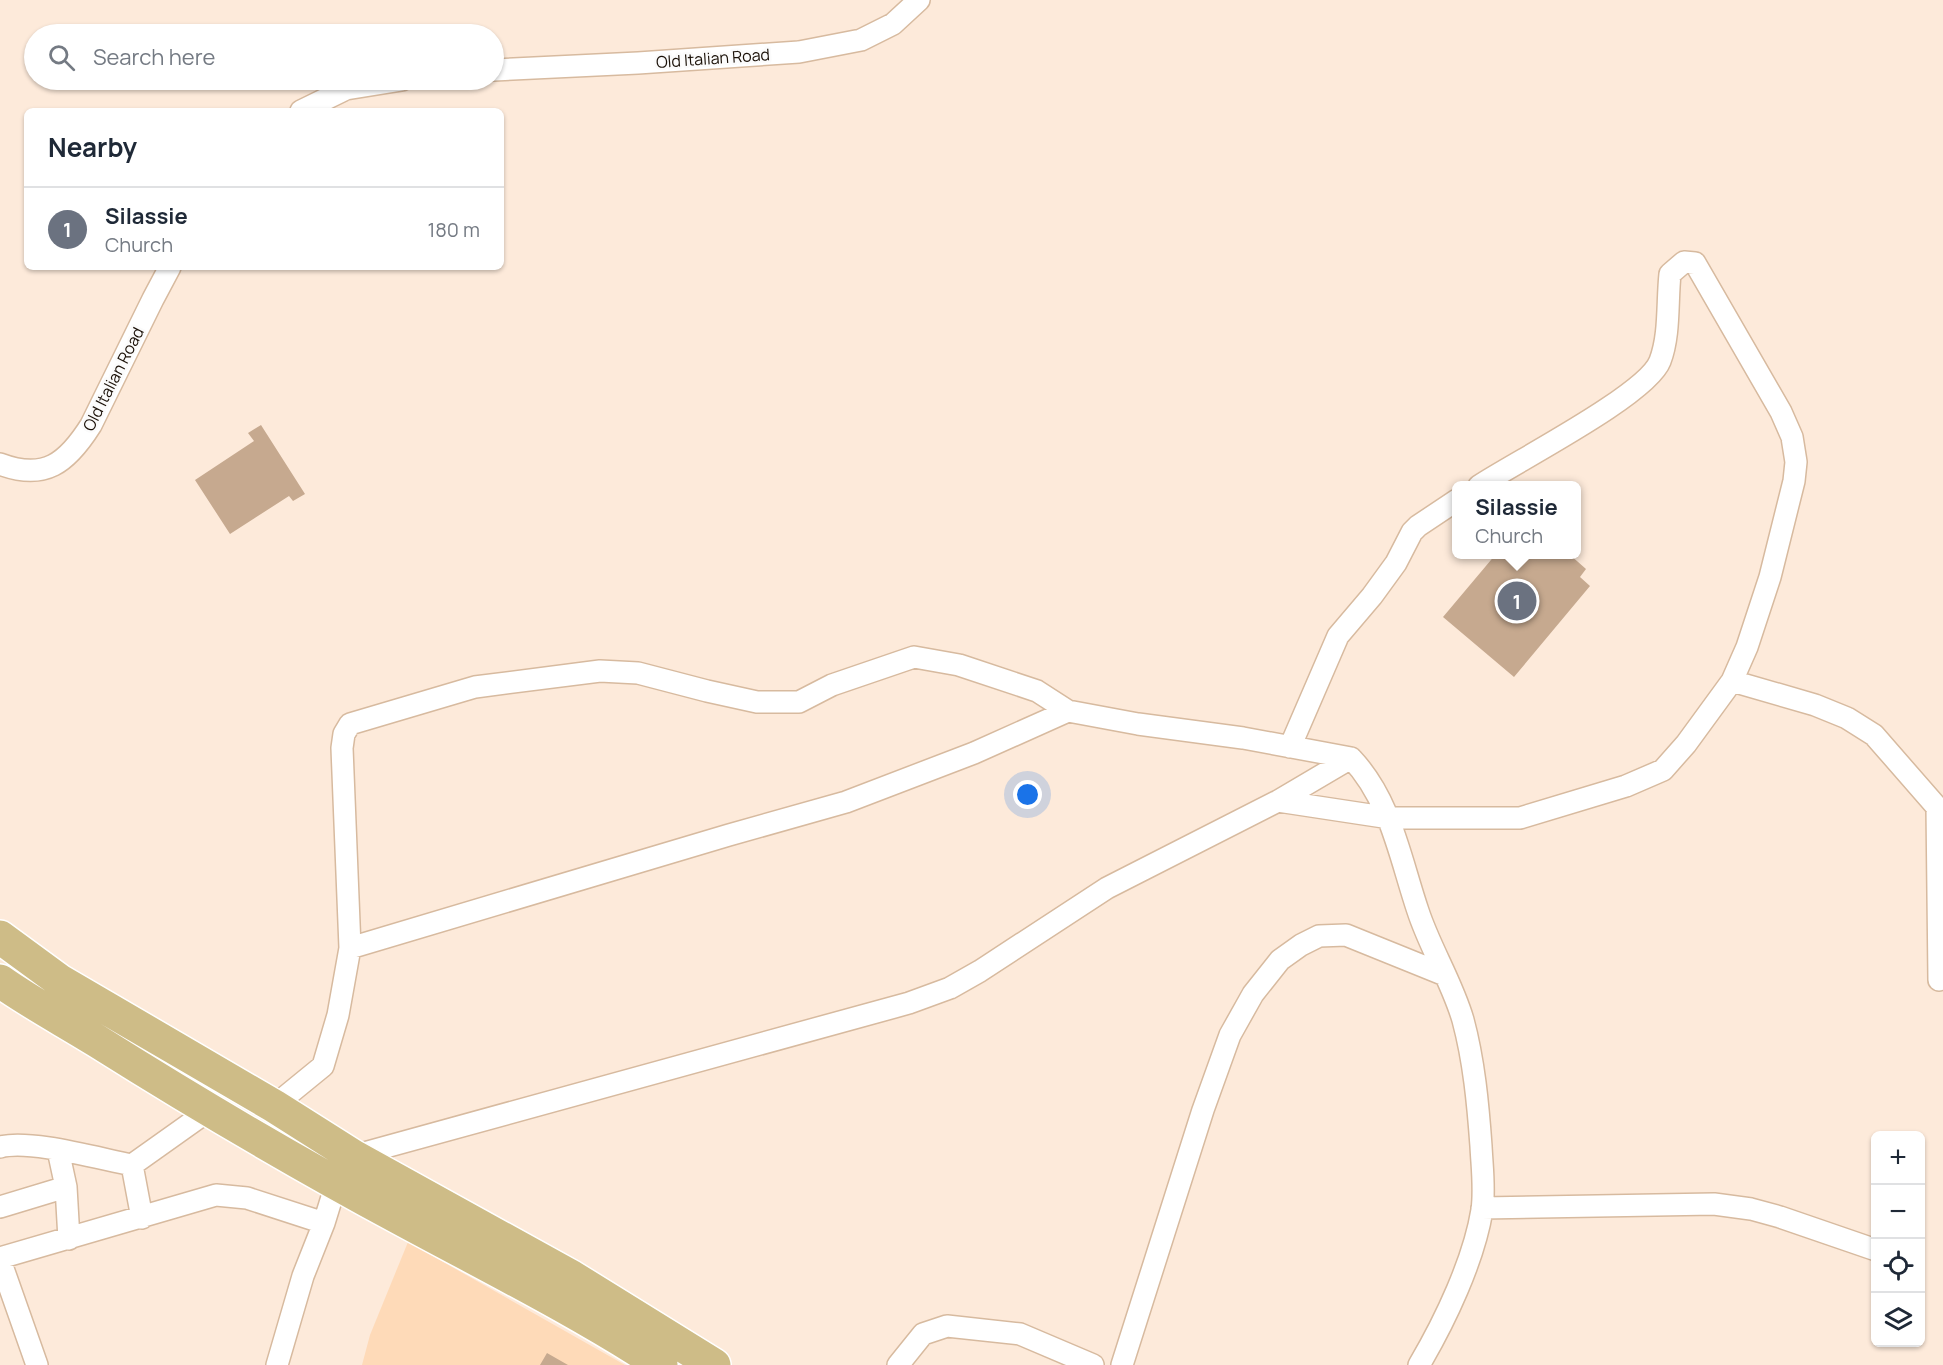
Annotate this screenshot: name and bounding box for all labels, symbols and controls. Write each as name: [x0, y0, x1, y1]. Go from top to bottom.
search box: [24, 24, 504, 90]
icon: search: [45, 41, 78, 74]
text: Search here: [93, 42, 215, 72]
street label: Old Italian Road: [655, 43, 771, 73]
text: Nearby: [48, 129, 137, 165]
text: Silassie: [105, 201, 188, 231]
text: 1: [63, 216, 72, 243]
text: 180 m: [427, 216, 480, 243]
text: Church: [105, 231, 173, 258]
street label: Old Italian Road: [77, 323, 149, 435]
popup: [1452, 481, 1581, 559]
text: Silassie: [1475, 492, 1558, 522]
text: Church: [1475, 522, 1543, 549]
pin: 1: [1498, 578, 1537, 624]
your location: [1013, 780, 1042, 809]
map controls: [1871, 1131, 1925, 1347]
button: +: [1871, 1131, 1925, 1185]
button: −: [1871, 1185, 1925, 1239]
button: locate: [1871, 1239, 1925, 1293]
button: layers: [1871, 1293, 1925, 1347]

